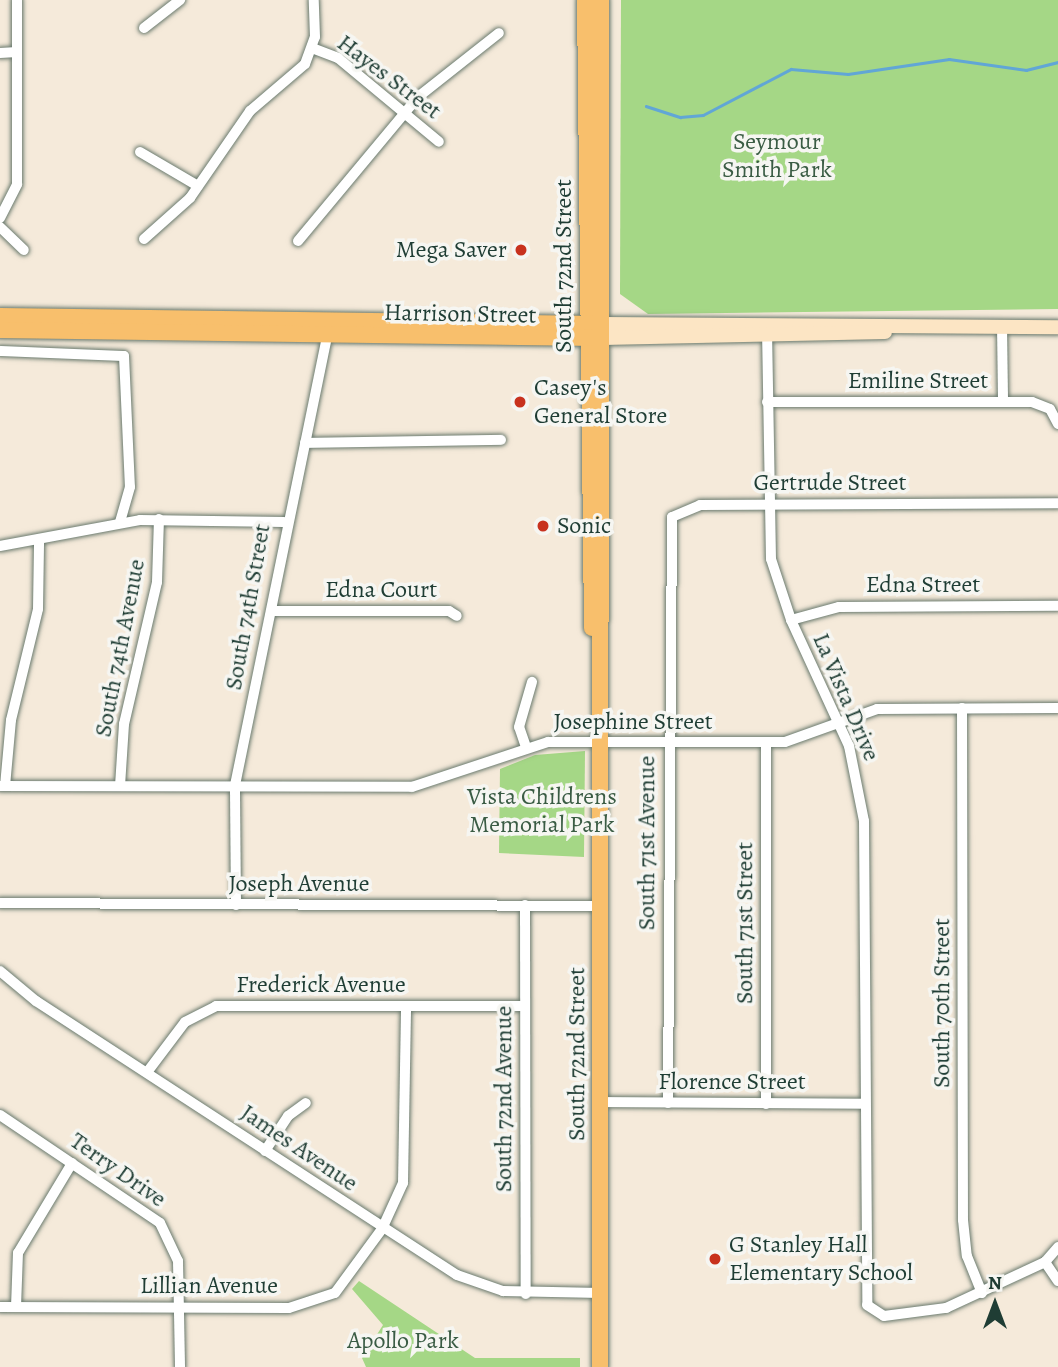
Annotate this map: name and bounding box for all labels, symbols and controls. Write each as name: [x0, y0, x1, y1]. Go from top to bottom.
street label: Hayes Street: [331, 29, 447, 125]
park label: Seymour Smith Park: [722, 128, 832, 184]
street label: South 72nd Street: [550, 179, 578, 353]
place label: Mega Saver: [396, 236, 507, 264]
marker: Mega Saver: [513, 242, 529, 258]
street label: Harrison Street: [384, 298, 536, 330]
street label: Emiline Street: [848, 367, 988, 395]
place label: Casey's General Store: [534, 374, 667, 430]
marker: Casey's General Store: [512, 394, 528, 410]
street label: Gertrude Street: [754, 469, 906, 497]
place label: Sonic: [557, 512, 611, 540]
marker: Sonic: [535, 518, 551, 534]
street label: South 74th Street: [219, 522, 277, 692]
street label: South 74th Avenue: [89, 557, 151, 739]
street label: Edna Street: [866, 571, 980, 599]
street label: Edna Court: [325, 576, 437, 604]
street label: La Vista Drive: [806, 629, 886, 765]
street label: Josephine Street: [553, 708, 713, 736]
street label: South 71st Avenue: [633, 756, 661, 930]
park label: Vista Childrens Memorial Park: [467, 783, 617, 839]
street label: South 71st Street: [731, 842, 759, 1004]
street label: Joseph Avenue: [229, 870, 369, 898]
street label: South 70th Street: [928, 918, 956, 1088]
street label: South 72nd Street: [563, 967, 591, 1141]
street label: Frederick Avenue: [236, 971, 406, 999]
street label: South 72nd Avenue: [490, 1006, 518, 1192]
street label: Florence Street: [658, 1068, 806, 1096]
street label: James Avenue: [235, 1098, 363, 1198]
street label: Terry Drive: [64, 1127, 172, 1213]
place label: G Stanley Hall Elementary School: [729, 1231, 913, 1287]
marker: G Stanley Hall Elementary School: [707, 1251, 723, 1267]
north arrow: [960, 1269, 1030, 1339]
text: N: [988, 1270, 1002, 1296]
street label: Lillian Avenue: [140, 1272, 278, 1300]
park label: Apollo Park: [347, 1327, 459, 1355]

